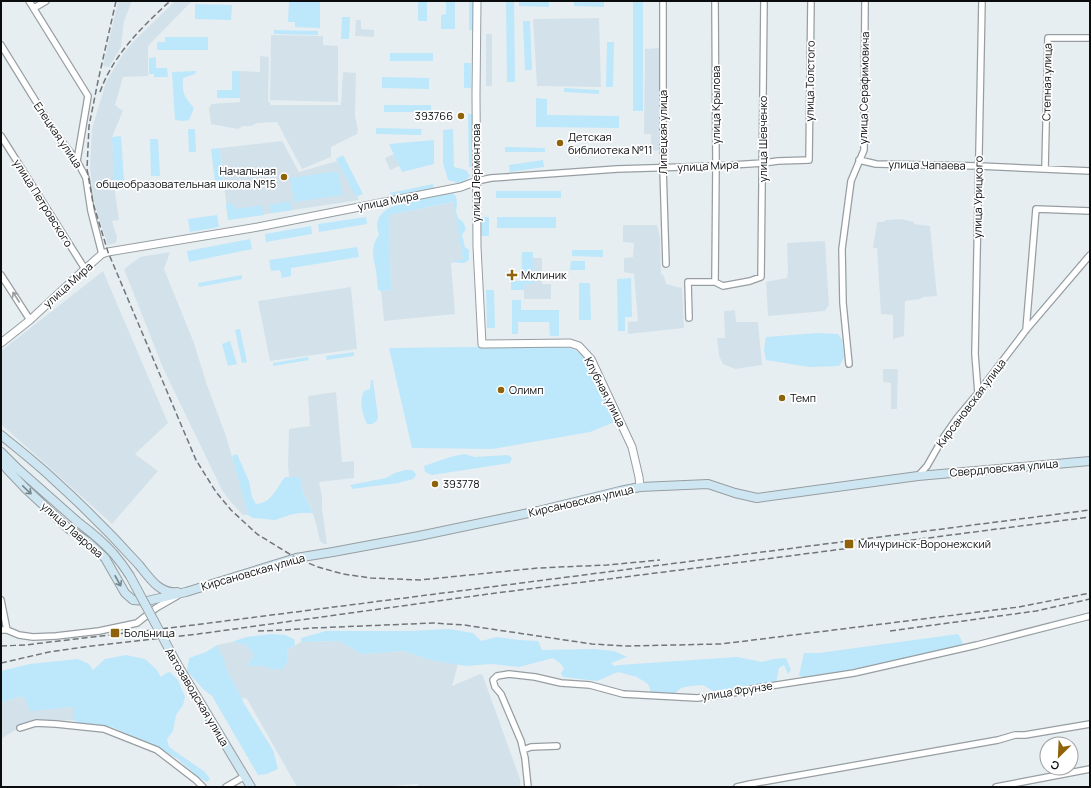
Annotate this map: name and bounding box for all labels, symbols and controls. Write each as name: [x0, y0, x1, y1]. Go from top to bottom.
street label: улица Серафимовича: [855, 31, 872, 144]
street label: улица Толстого: [801, 40, 818, 122]
street label: Степная улица: [1038, 43, 1055, 121]
street label: улица Крылова: [708, 66, 723, 144]
street label: Липецкая улица: [655, 90, 670, 174]
street label: улица Шевченко: [755, 95, 770, 182]
street label: Елецкая улица: [31, 99, 86, 171]
place label: 393766: [415, 108, 453, 123]
marker: 393766: [456, 111, 466, 121]
street label: улица Лермонтова: [468, 124, 483, 222]
place label: Детская библиотека №11: [568, 129, 653, 157]
marker: Детская библиотека №11: [555, 138, 565, 148]
street label: улица Урицкого: [969, 155, 986, 238]
street label: улица Петровского: [10, 156, 77, 250]
street label: улица Мира: [677, 156, 739, 175]
street label: улица Чапаева: [888, 156, 966, 173]
place label: Начальная общеобразовательная школа №15: [96, 163, 276, 191]
marker: Начальная общеобразовательная школа №15: [279, 172, 289, 182]
street label: улица Мира: [356, 187, 419, 214]
street label: улица Мира: [40, 259, 96, 311]
place label: Мклиник: [521, 267, 567, 282]
marker: Мклиник: [506, 269, 518, 281]
one-way arrow: [12, 292, 20, 303]
street label: Клубная улица: [581, 354, 630, 429]
street label: Кирсановская улица: [932, 355, 1009, 450]
place label: Олимп: [509, 382, 543, 397]
marker: Олимп: [496, 385, 506, 395]
place label: Темп: [790, 390, 816, 405]
marker: Темп: [777, 393, 787, 403]
street label: Свердловская улица: [949, 455, 1059, 480]
place label: 393778: [443, 476, 480, 491]
marker: 393778: [430, 479, 440, 489]
street label: Кирсановская улица: [527, 481, 635, 520]
one-way arrow: [22, 485, 32, 495]
street label: улица Лаврова: [38, 498, 107, 561]
place label: Мичуринск-Воронежский: [858, 536, 991, 551]
marker: Мичуринск-Воронежский: [843, 538, 855, 550]
street label: Кирсановская улица: [199, 550, 307, 594]
one-way arrow: [114, 575, 122, 587]
place label: Больница: [124, 625, 175, 640]
marker: Больница: [109, 627, 121, 639]
street label: Автозаводская улица: [162, 645, 233, 749]
street label: улица Фрунзе: [700, 677, 774, 704]
north arrow: [1039, 736, 1079, 776]
text: С: [1048, 757, 1061, 774]

